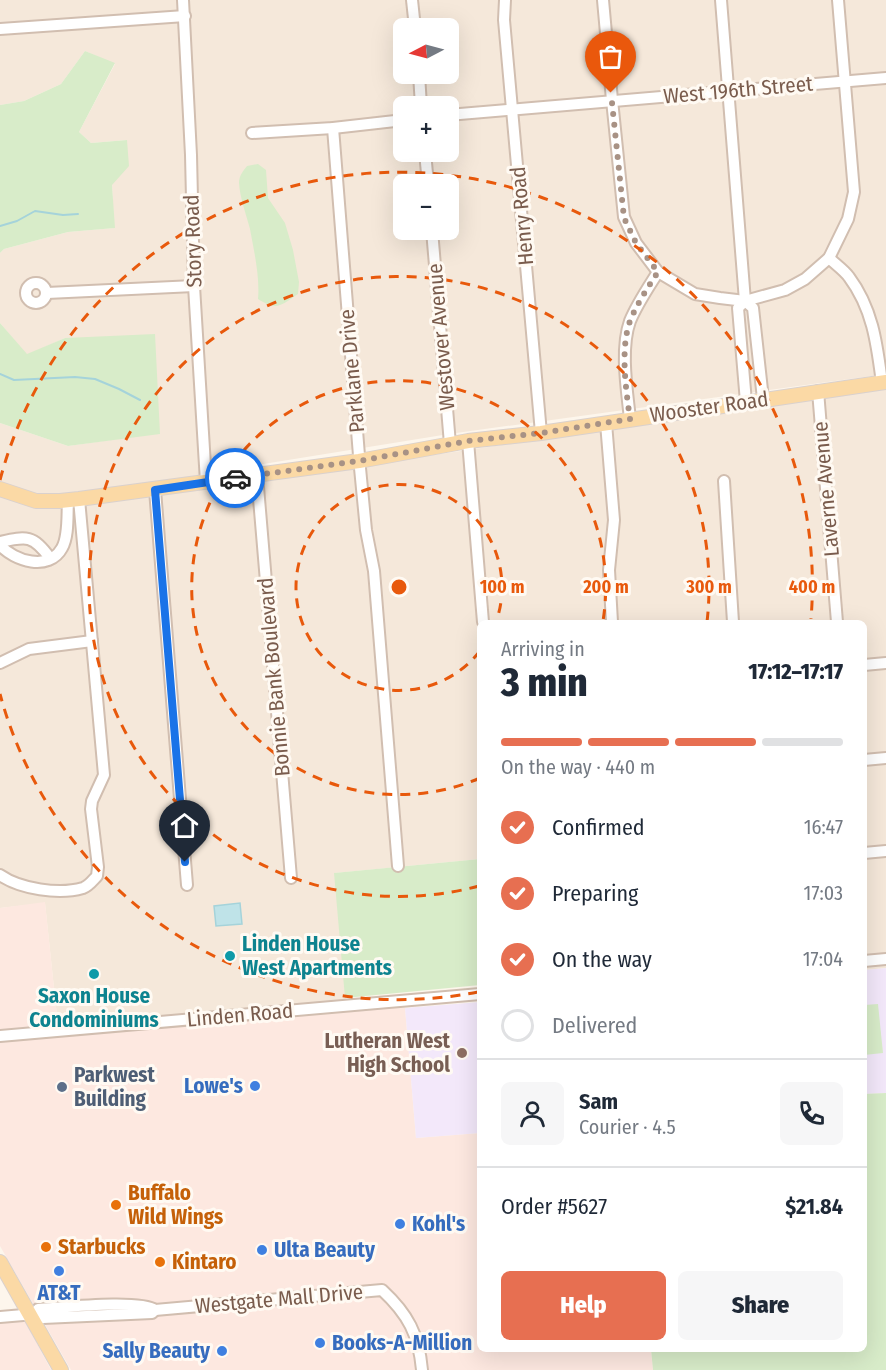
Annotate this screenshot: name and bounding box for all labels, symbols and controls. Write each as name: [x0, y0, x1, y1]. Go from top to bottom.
north arrow: [393, 18, 459, 84]
map controls: [393, 18, 459, 240]
pin: [585, 31, 636, 93]
icon: bag: [594, 40, 627, 73]
street label: West 196th Street: [662, 71, 814, 109]
button: +: [393, 96, 459, 162]
street label: Henry Road: [505, 165, 539, 267]
button: −: [393, 174, 459, 240]
street label: Story Road: [178, 194, 208, 288]
street label: Westover Avenue: [422, 262, 460, 412]
street label: Parklane Drive: [334, 308, 370, 434]
street label: Wooster Road: [648, 386, 770, 428]
street label: Laverne Avenue: [807, 420, 845, 558]
courier: [205, 448, 265, 508]
icon: car: [219, 462, 252, 495]
text: 100 m: [480, 576, 524, 598]
text: 200 m: [582, 576, 629, 598]
text: 300 m: [685, 576, 732, 598]
text: 400 m: [789, 576, 835, 598]
street label: Bonnie Bank Boulevard: [252, 577, 296, 777]
centre of rings: [389, 577, 409, 597]
text: Arriving in: [501, 637, 585, 661]
text: 17:12–17:17: [748, 658, 843, 685]
text: 3 min: [501, 660, 588, 706]
text: On the way · 440 m: [501, 755, 655, 779]
pin: [159, 800, 210, 862]
icon: home: [168, 809, 201, 842]
icon: check: [501, 811, 534, 844]
text: Confirmed: [552, 814, 645, 841]
text: 16:47: [804, 815, 843, 839]
icon: check: [501, 877, 534, 910]
text: Preparing: [552, 880, 638, 907]
text: 17:03: [804, 881, 843, 905]
place label: Linden House West Apartments: [242, 931, 392, 981]
icon: check: [501, 943, 534, 976]
text: On the way: [552, 946, 652, 973]
text: 17:04: [803, 947, 843, 971]
marker: Linden House West Apartments: [223, 949, 237, 963]
marker: Saxon House Condominiums: [87, 967, 101, 981]
place label: Saxon House Condominiums: [29, 983, 159, 1033]
street label: Linden Road: [186, 997, 294, 1033]
text: Delivered: [552, 1012, 637, 1039]
place label: Lutheran West High School: [324, 1028, 451, 1078]
marker: Lutheran West High School: [455, 1046, 469, 1060]
place label: Parkwest Building: [74, 1062, 156, 1112]
place label: Lowe's: [184, 1073, 243, 1099]
marker: Lowe's: [248, 1079, 262, 1093]
marker: Parkwest Building: [55, 1080, 69, 1094]
button: person: [501, 1082, 564, 1145]
button: phone: [780, 1082, 843, 1145]
text: Sam: [579, 1088, 618, 1115]
text: Courier · 4.5: [579, 1115, 676, 1139]
place label: Buffalo Wild Wings: [128, 1180, 223, 1230]
text: Order #5627: [501, 1193, 607, 1220]
text: $21.84: [785, 1193, 843, 1220]
marker: Buffalo Wild Wings: [109, 1198, 123, 1212]
place label: Kohl's: [412, 1211, 465, 1237]
marker: Kohl's: [393, 1217, 407, 1231]
place label: Starbucks: [58, 1234, 145, 1260]
place label: Ulta Beauty: [274, 1237, 376, 1263]
marker: Starbucks: [39, 1240, 53, 1254]
marker: Ulta Beauty: [255, 1243, 269, 1257]
place label: Kintaro: [172, 1249, 237, 1275]
marker: Kintaro: [153, 1255, 167, 1269]
marker: AT&T: [52, 1264, 66, 1278]
button: Help: [501, 1271, 666, 1340]
button: Share: [678, 1271, 843, 1340]
street label: Westgate Mall Drive: [194, 1279, 364, 1319]
place label: AT&T: [37, 1280, 81, 1306]
place label: Books-A-Million: [332, 1330, 472, 1356]
marker: Books-A-Million: [313, 1336, 327, 1350]
place label: Sally Beauty: [102, 1338, 211, 1364]
marker: Sally Beauty: [215, 1344, 229, 1358]

